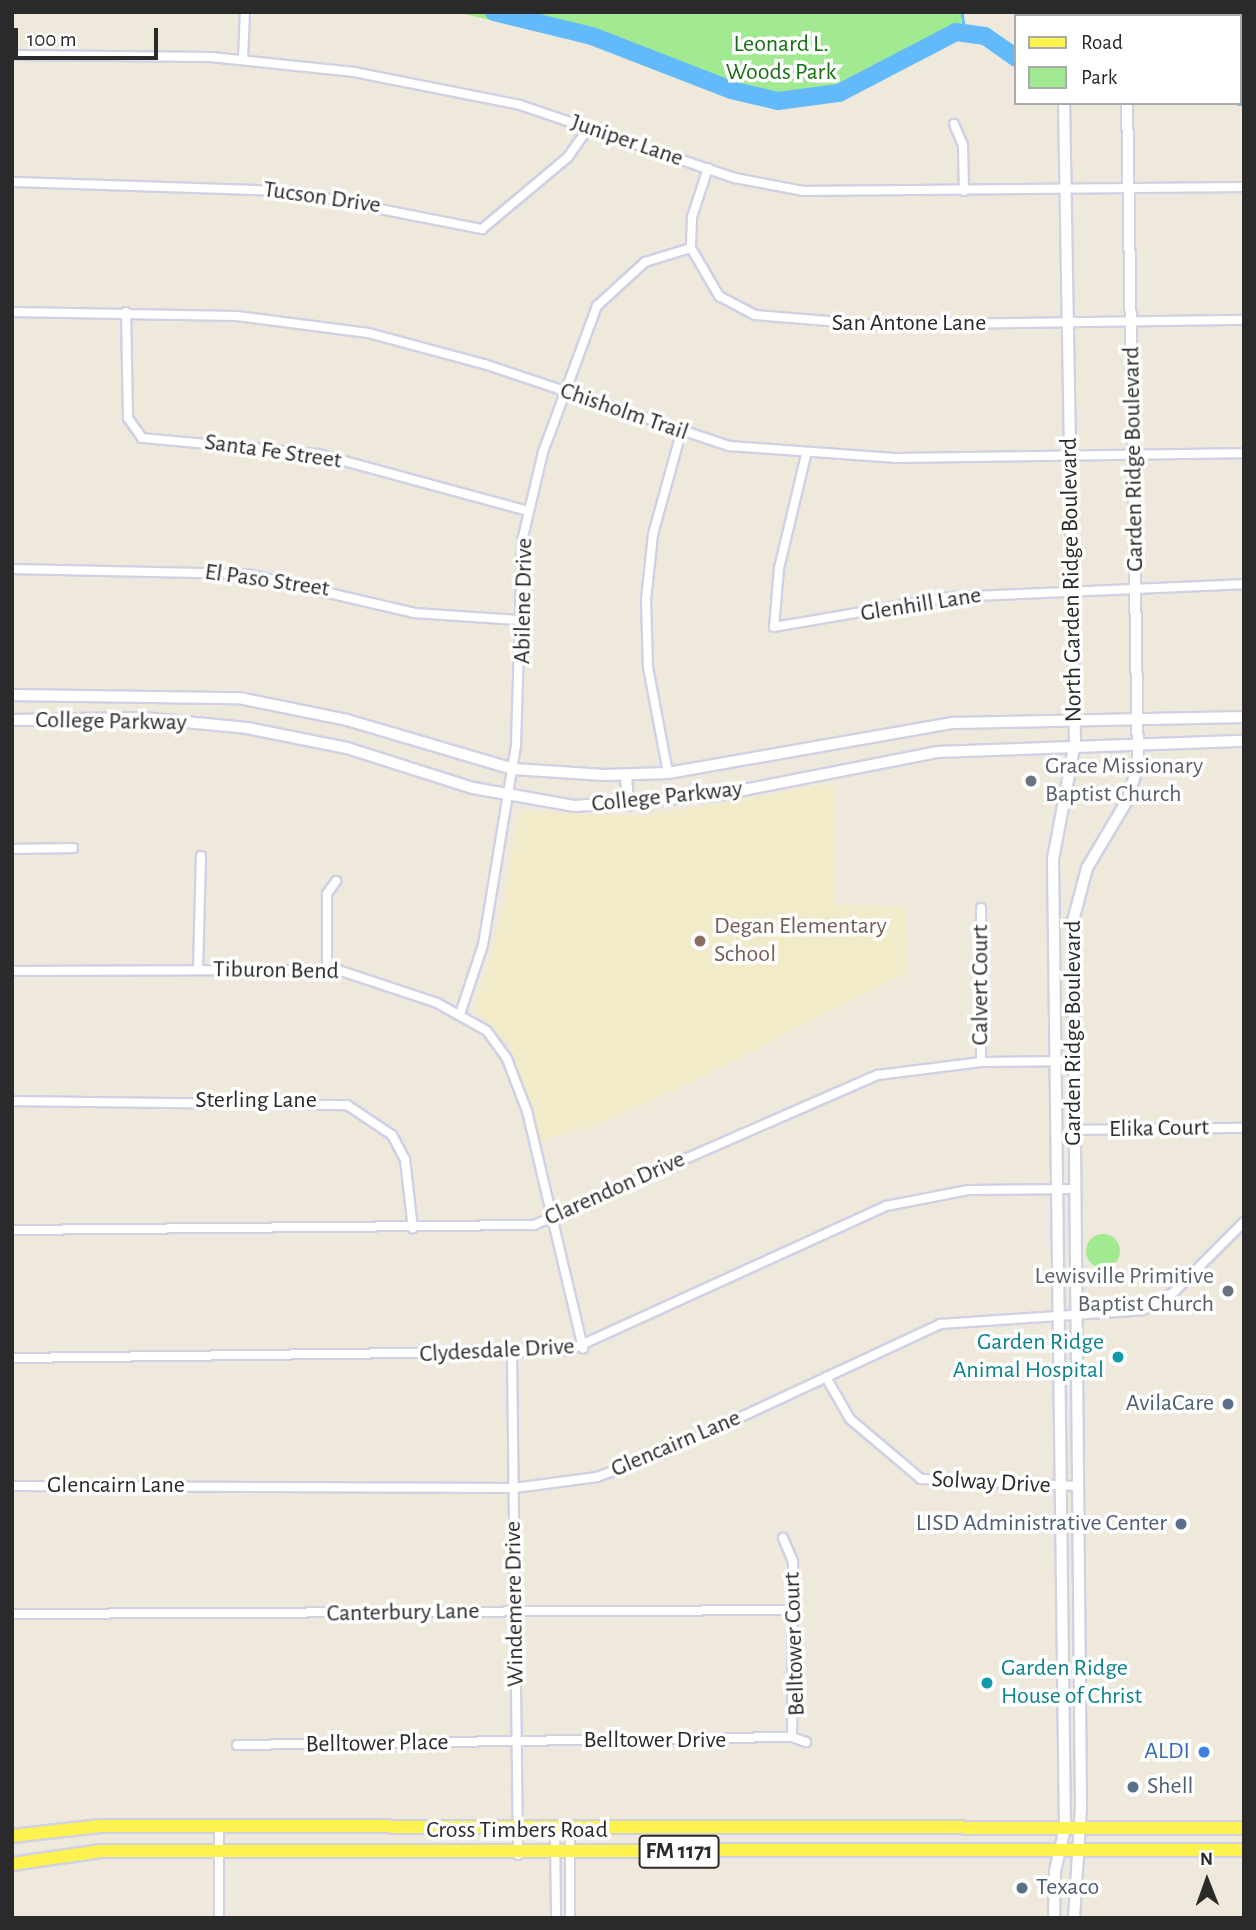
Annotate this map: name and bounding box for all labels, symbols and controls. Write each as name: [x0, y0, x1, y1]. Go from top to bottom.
scale bar: [18, 14, 161, 58]
legend: [1014, 14, 1242, 105]
text: 100 m: [27, 29, 77, 50]
park label: Leonard L. Woods Park: [726, 31, 836, 87]
text: Road: [1081, 32, 1123, 53]
text: Park: [1081, 67, 1117, 88]
street label: Juniper Lane: [567, 108, 687, 174]
street label: Tucson Drive: [262, 176, 382, 220]
street label: San Antone Lane: [832, 310, 986, 338]
street label: Garden Ridge Boulevard: [1118, 346, 1150, 572]
street label: Chisholm Trail: [556, 377, 692, 447]
street label: Santa Fe Street: [203, 428, 343, 476]
street label: North Garden Ridge Boulevard: [1055, 437, 1089, 723]
street label: Abilene Drive: [508, 538, 540, 664]
street label: El Paso Street: [203, 558, 331, 604]
street label: Glenhill Lane: [859, 581, 983, 629]
street label: College Parkway: [35, 706, 187, 738]
place label: Grace Missionary Baptist Church: [1045, 753, 1203, 809]
marker: Grace Missionary Baptist Church: [1023, 773, 1039, 789]
street label: College Parkway: [590, 775, 744, 819]
place label: Degan Elementary School: [714, 913, 887, 969]
street label: Garden Ridge Boulevard: [1060, 920, 1088, 1146]
street label: Calvert Court: [967, 925, 995, 1045]
marker: Degan Elementary School: [692, 933, 708, 949]
street label: Tiburon Bend: [213, 956, 339, 986]
street label: Sterling Lane: [195, 1087, 317, 1115]
street label: Elika Court: [1109, 1114, 1209, 1144]
street label: Clarendon Drive: [540, 1145, 690, 1233]
place label: Lewisville Primitive Baptist Church: [1035, 1263, 1214, 1319]
marker: Lewisville Primitive Baptist Church: [1220, 1283, 1236, 1299]
place label: Garden Ridge Animal Hospital: [953, 1329, 1104, 1385]
street label: Clydesdale Drive: [419, 1333, 575, 1369]
marker: Garden Ridge Animal Hospital: [1110, 1349, 1126, 1365]
place label: AvilaCare: [1126, 1390, 1214, 1418]
marker: AvilaCare: [1220, 1396, 1236, 1412]
street label: Glencairn Lane: [607, 1404, 745, 1484]
street label: Solway Drive: [931, 1465, 1051, 1501]
street label: Glencairn Lane: [47, 1472, 185, 1500]
place label: LISD Administrative Center: [916, 1510, 1167, 1538]
marker: LISD Administrative Center: [1173, 1516, 1189, 1532]
street label: Windemere Drive: [499, 1521, 531, 1687]
street label: Belltower Court: [778, 1571, 812, 1717]
street label: Canterbury Lane: [326, 1597, 480, 1629]
place label: Garden Ridge House of Christ: [1001, 1655, 1142, 1711]
marker: Garden Ridge House of Christ: [979, 1675, 995, 1691]
street label: Belltower Drive: [584, 1727, 726, 1755]
street label: Belltower Place: [305, 1728, 449, 1760]
place label: ALDI: [1144, 1738, 1190, 1766]
marker: ALDI: [1196, 1744, 1212, 1760]
place label: Shell: [1147, 1773, 1193, 1801]
marker: Shell: [1125, 1779, 1141, 1795]
street label: Cross Timbers Road: [426, 1817, 608, 1845]
road number: FM 1171: [637, 1832, 721, 1871]
north arrow: [1172, 1846, 1242, 1916]
text: N: [1200, 1850, 1213, 1869]
place label: Texaco: [1036, 1874, 1099, 1902]
marker: Texaco: [1014, 1880, 1030, 1896]

